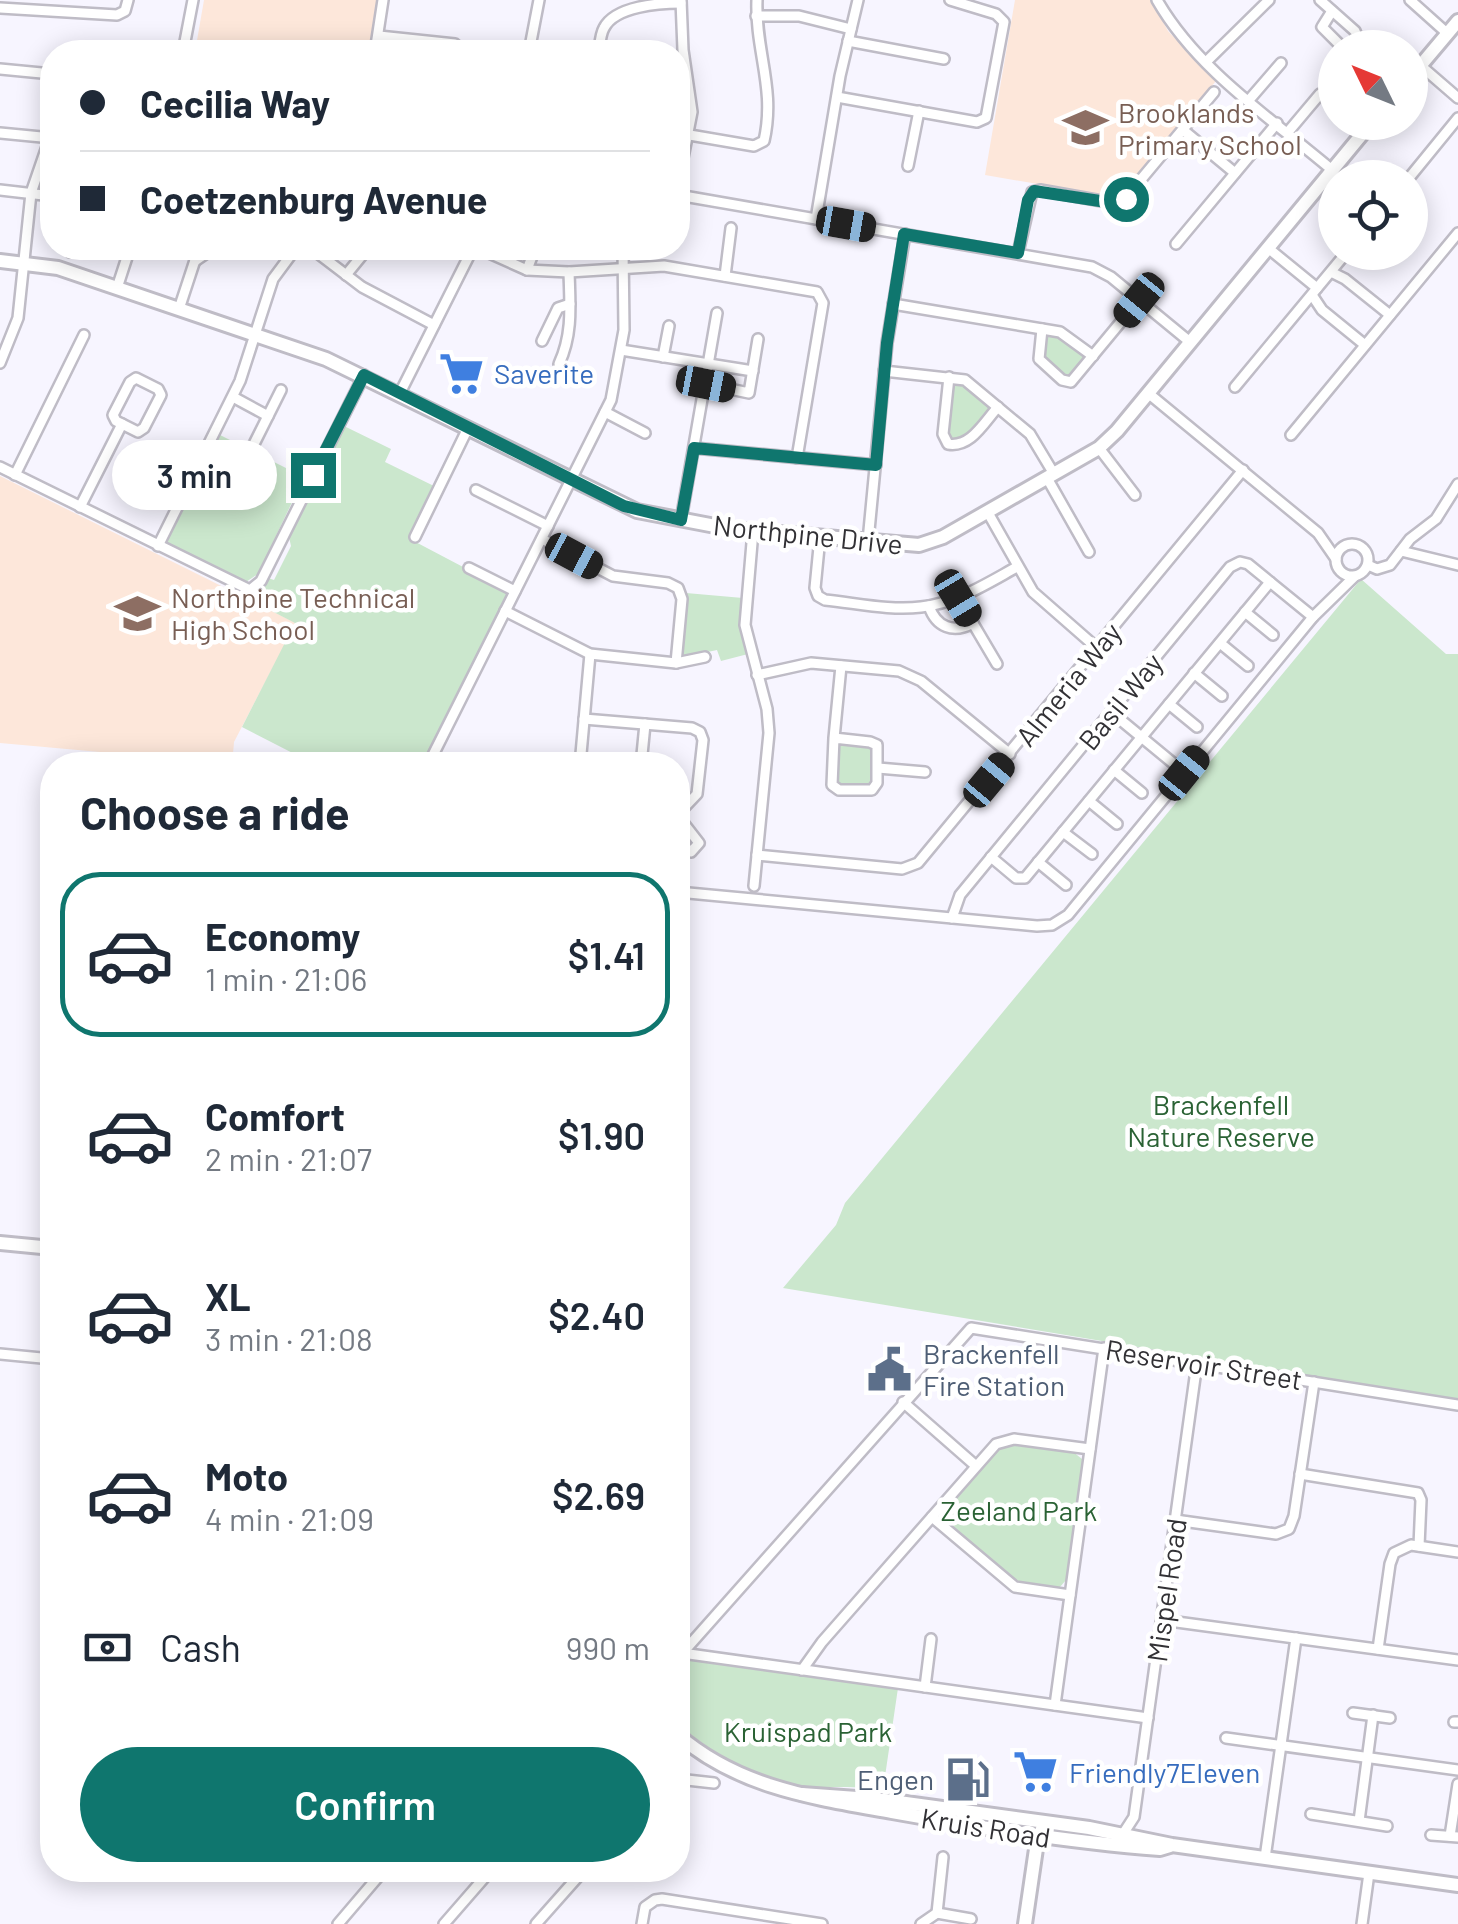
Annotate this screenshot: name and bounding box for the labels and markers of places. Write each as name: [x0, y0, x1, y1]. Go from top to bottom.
place label: Brooklands Primary School: [1118, 95, 1302, 161]
school or university icon: Brooklands Primary School: [1061, 104, 1109, 152]
supermarket icon: Saverite: [437, 349, 485, 397]
place label: Saverite: [494, 356, 594, 390]
place label: Northpine Technical High School: [171, 580, 415, 646]
school or university icon: Northpine Technical High School: [114, 589, 162, 637]
place label: Brackenfell Fire Station: [923, 1336, 1065, 1402]
public building icon: Brackenfell Fire Station: [866, 1345, 914, 1393]
supermarket icon: Friendly7Eleven: [1012, 1748, 1060, 1796]
fuel station icon: Engen: [943, 1755, 991, 1803]
place label: Friendly7Eleven: [1069, 1755, 1260, 1789]
place label: Engen: [857, 1762, 934, 1796]

